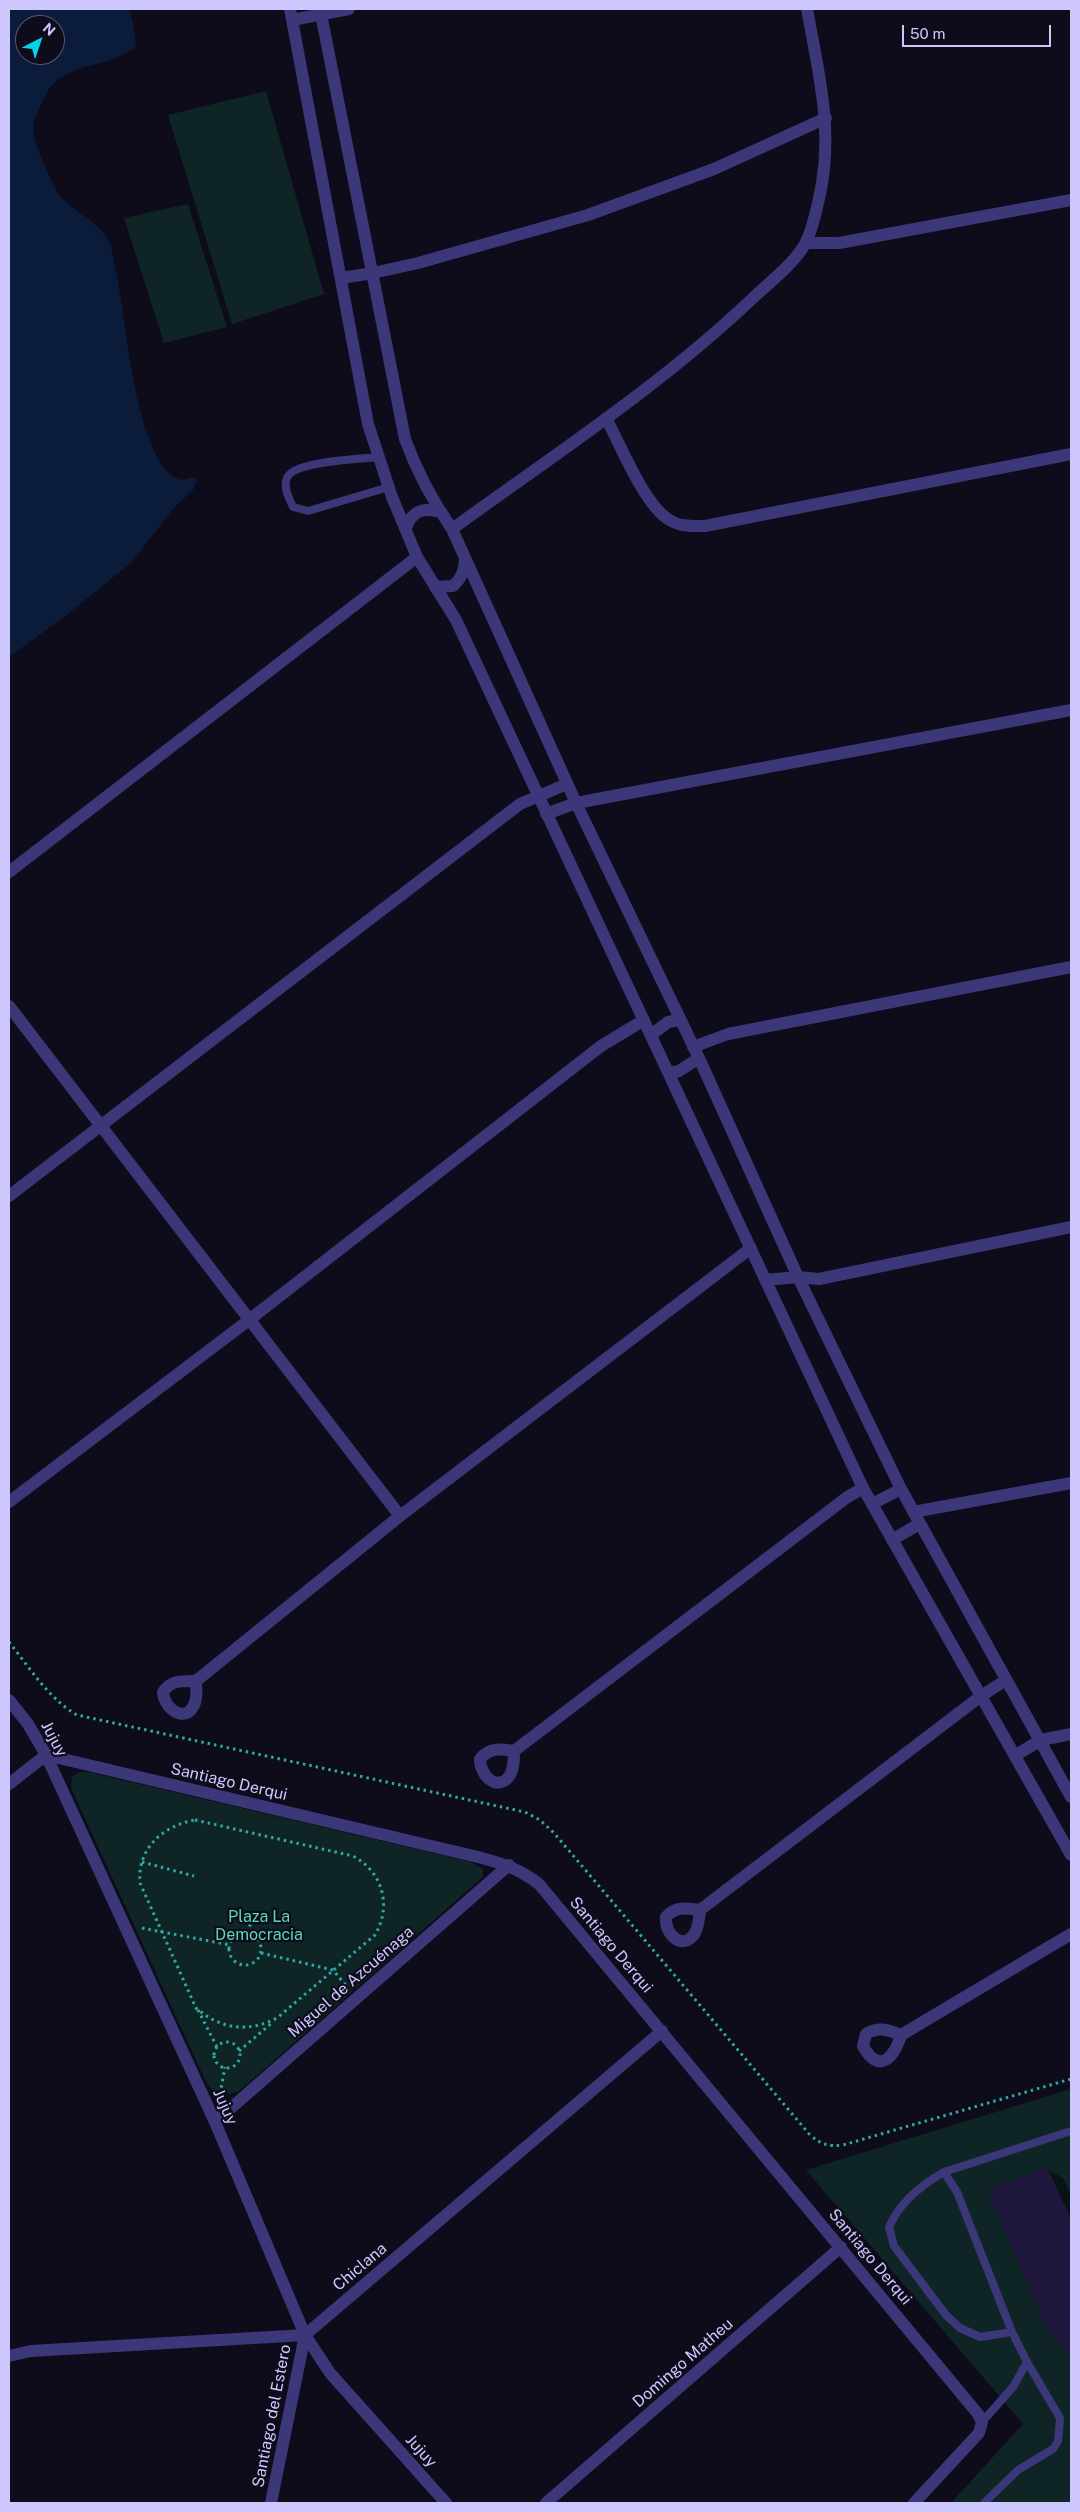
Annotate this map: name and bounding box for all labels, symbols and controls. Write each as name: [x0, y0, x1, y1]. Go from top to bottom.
north arrow: [15, 15, 65, 65]
scale bar: [905, 15, 1054, 47]
text: N: [40, 20, 59, 39]
text: 50 m: [910, 25, 945, 42]
street label: Jujuy: [37, 1718, 71, 1760]
street label: Santiago Derqui: [169, 1759, 289, 1805]
street label: Santiago Derqui: [565, 1893, 657, 1997]
park label: Plaza La Democracia: [215, 1907, 303, 1945]
street label: Miguel de Azcuénaga: [284, 1922, 418, 2042]
street label: Jujuy: [209, 2086, 241, 2128]
street label: Santiago Derqui: [824, 2205, 916, 2309]
street label: Chiclana: [329, 2239, 391, 2295]
street label: Domingo Matheu: [629, 2314, 737, 2412]
street label: Santiago del Estero: [249, 2343, 295, 2489]
street label: Jujuy: [401, 2431, 441, 2471]

